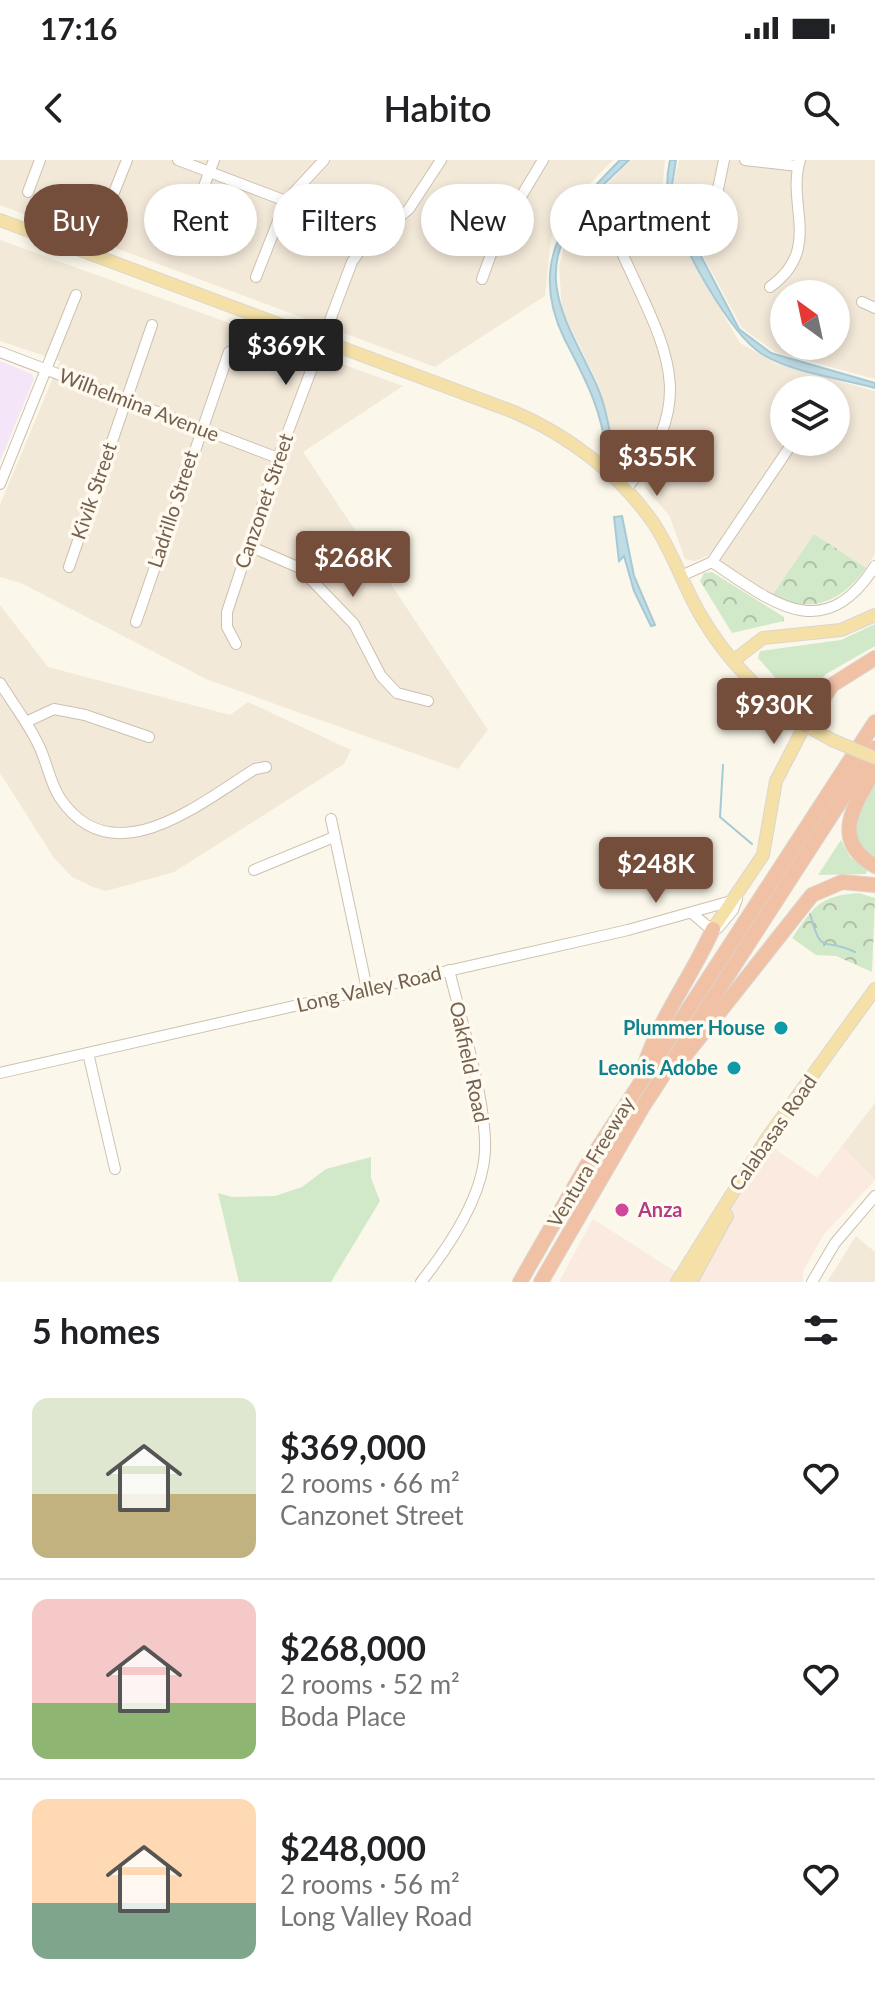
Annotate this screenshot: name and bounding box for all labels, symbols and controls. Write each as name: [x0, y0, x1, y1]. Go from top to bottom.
text: 17:16: [40, 10, 117, 46]
icon: back: [32, 86, 76, 130]
text: Habito: [383, 86, 492, 130]
icon: search: [799, 86, 843, 130]
chip: Buy: [24, 184, 128, 256]
chip: Rent: [144, 184, 257, 256]
chip: Filters: [273, 184, 405, 256]
chip: New: [421, 184, 534, 256]
chip: Apartment: [550, 184, 738, 256]
north arrow: [770, 280, 850, 360]
map controls: [770, 280, 850, 456]
pin: $369K: [230, 319, 342, 387]
text: $369K: [247, 329, 325, 361]
street label: Wilhelmina Avenue: [56, 362, 223, 446]
button: layers: [770, 376, 850, 456]
street label: Canzonet Street: [229, 430, 297, 571]
pin: $355K: [601, 430, 713, 498]
street label: Kivik Street: [65, 439, 121, 542]
text: $355K: [618, 440, 696, 472]
street label: Ladrillo Street: [142, 447, 202, 570]
pin: $268K: [297, 531, 409, 599]
text: $268K: [314, 541, 392, 573]
pin: $930K: [718, 678, 830, 746]
text: $930K: [735, 688, 813, 720]
pin: $248K: [600, 837, 712, 905]
text: $248K: [617, 847, 695, 879]
street label: Long Valley Road: [294, 960, 444, 1016]
street label: Oakfield Road: [445, 999, 495, 1125]
place label: Plummer House: [623, 1015, 765, 1039]
marker: Plummer House: [772, 1019, 790, 1037]
place label: Leonis Adobe: [598, 1055, 718, 1079]
marker: Leonis Adobe: [725, 1059, 743, 1077]
street label: Calabasas Road: [723, 1070, 821, 1195]
street label: Ventura Freeway: [542, 1091, 639, 1231]
place label: Anza: [637, 1197, 683, 1221]
marker: Anza: [613, 1201, 631, 1219]
icon: filters: [799, 1308, 843, 1352]
text: 5 homes: [32, 1310, 160, 1351]
text: $369,000: [280, 1426, 426, 1467]
icon: home: [96, 1430, 192, 1526]
icon: heart: [799, 1456, 843, 1500]
text: 2 rooms · 66 m²: [280, 1467, 460, 1499]
text: Canzonet Street: [280, 1499, 464, 1531]
text: $268,000: [280, 1627, 426, 1668]
icon: home: [96, 1631, 192, 1727]
icon: heart: [799, 1657, 843, 1701]
text: 2 rooms · 52 m²: [280, 1668, 460, 1700]
text: Boda Place: [280, 1700, 406, 1732]
text: $248,000: [280, 1827, 426, 1868]
icon: home: [96, 1831, 192, 1927]
icon: heart: [799, 1857, 843, 1901]
text: 2 rooms · 56 m²: [280, 1868, 460, 1900]
text: Long Valley Road: [280, 1900, 472, 1932]

